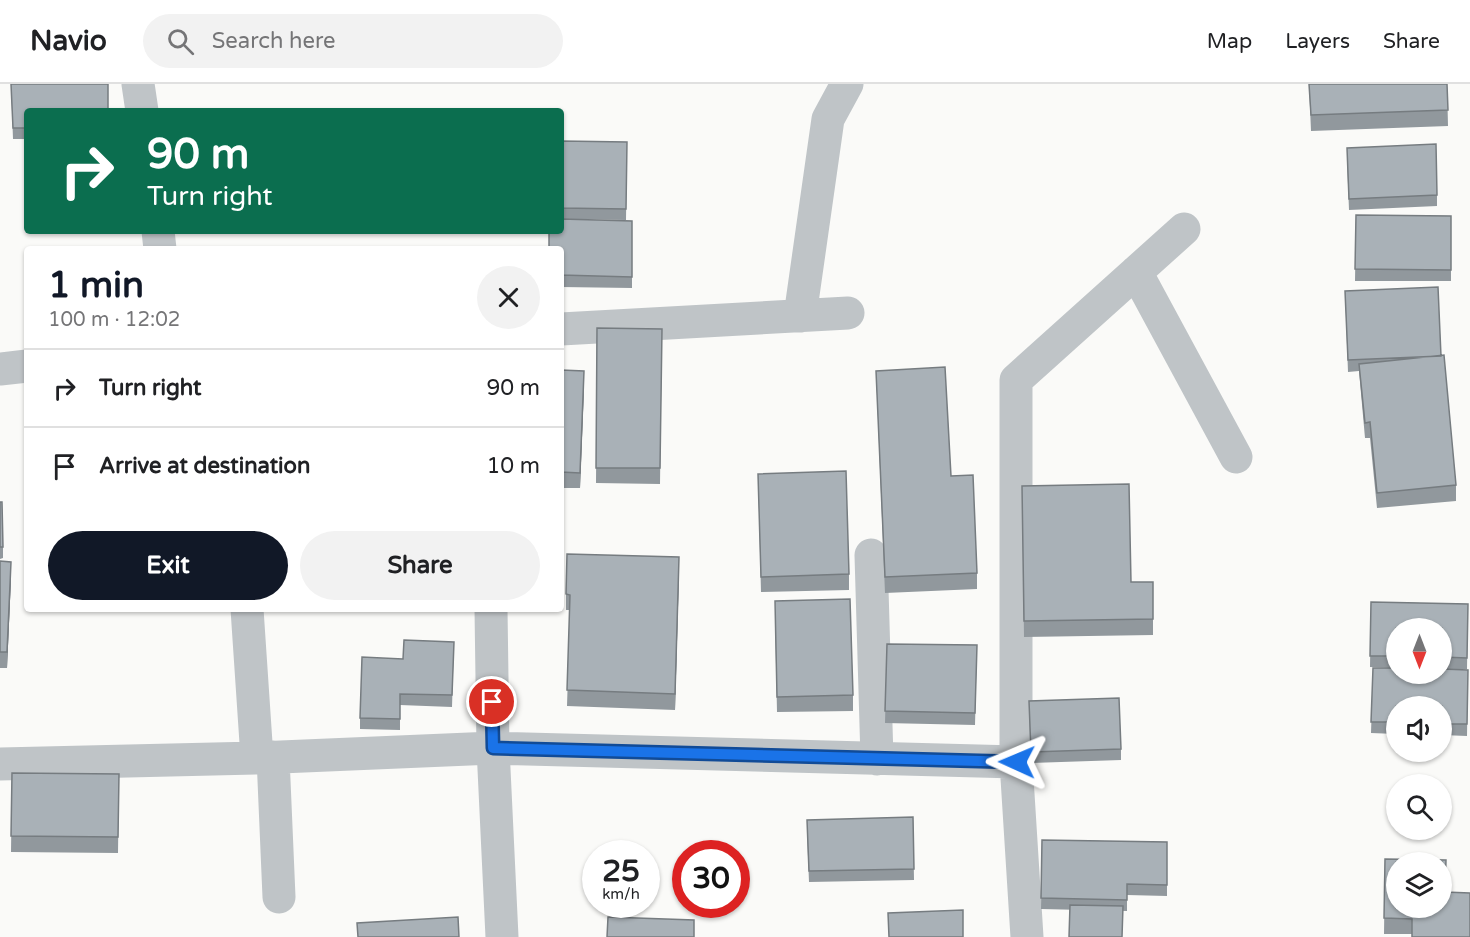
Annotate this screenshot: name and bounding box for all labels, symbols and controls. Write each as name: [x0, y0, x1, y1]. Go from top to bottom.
search box: [143, 14, 563, 68]
text: Navio: [30, 24, 107, 58]
icon: search: [164, 25, 197, 58]
text: Search here: [212, 28, 336, 54]
text: Map: [1207, 29, 1252, 54]
text: Layers: [1285, 29, 1350, 54]
text: Share: [1383, 29, 1440, 54]
text: 90 m: [147, 129, 249, 180]
icon: right: [48, 132, 126, 210]
text: Turn right: [147, 180, 273, 213]
text: 1 min: [48, 264, 144, 307]
button: close: [477, 266, 540, 329]
text: 100 m · 12:02: [48, 308, 180, 332]
icon: right: [48, 372, 81, 405]
text: Turn right: [99, 375, 201, 401]
text: 90 m: [486, 375, 540, 401]
icon: arrive: [48, 450, 81, 483]
text: Arrive at destination: [99, 453, 310, 479]
text: 10 m: [486, 453, 540, 479]
button: Exit: [48, 531, 288, 600]
button: Share: [300, 531, 540, 600]
north arrow: [1386, 618, 1452, 684]
map controls: [1386, 618, 1452, 918]
pin: [466, 676, 517, 727]
icon: arrive: [475, 685, 508, 718]
button: sound: [1386, 696, 1452, 762]
position arrow: [985, 730, 1049, 794]
button: search: [1386, 774, 1452, 840]
speed limit sign: 30: [672, 840, 750, 918]
button: layers: [1386, 852, 1452, 918]
text: 25: [602, 853, 640, 890]
text: km/h: [602, 885, 640, 903]

